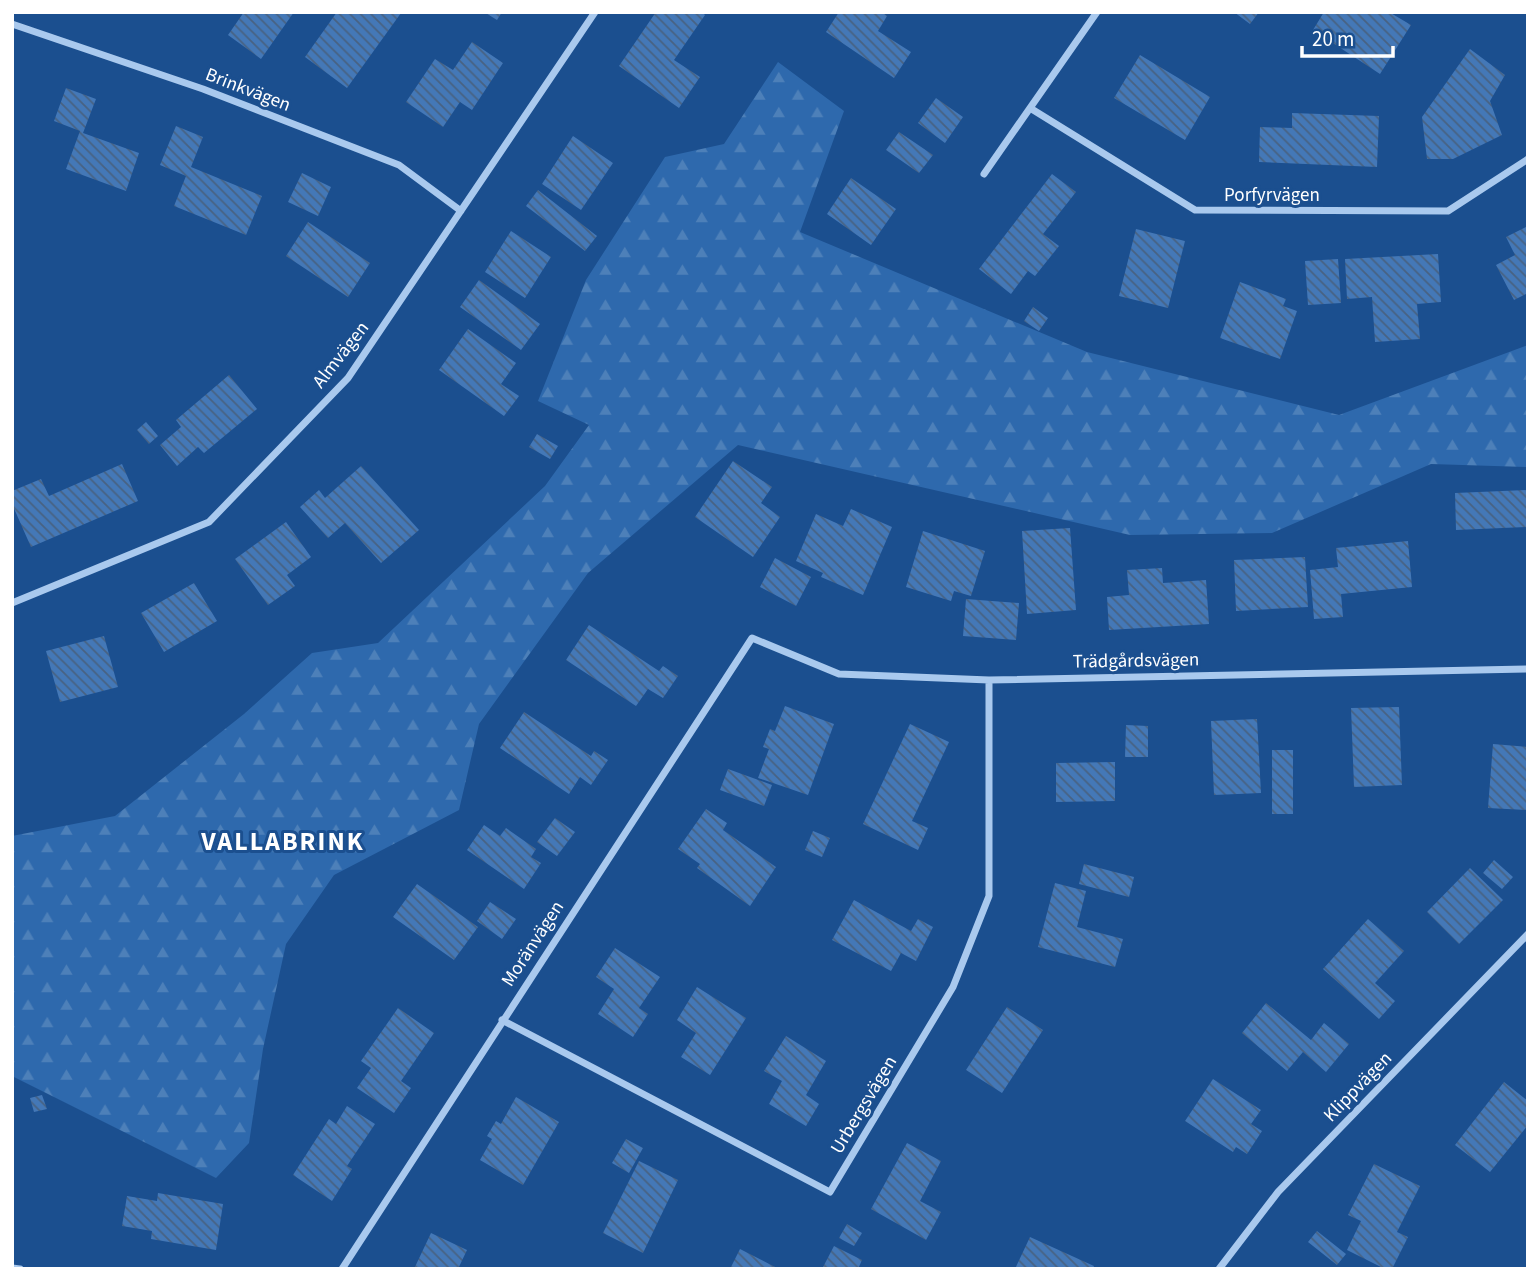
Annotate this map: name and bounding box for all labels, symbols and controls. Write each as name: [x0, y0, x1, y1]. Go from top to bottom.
scale bar: [1302, 14, 1393, 58]
text: 20 m: [1312, 24, 1354, 54]
street label: Brinkvägen: [201, 61, 295, 119]
street label: Porfyrvägen: [1224, 182, 1320, 209]
street label: Almvägen: [306, 316, 376, 394]
street label: Trädgårdsvägen: [1073, 646, 1199, 676]
district label: VALLABRINK: [200, 823, 365, 860]
street label: Moränvägen: [495, 896, 571, 992]
street label: Klippvägen: [1317, 1046, 1399, 1128]
street label: Urbergsvägen: [824, 1051, 904, 1159]

